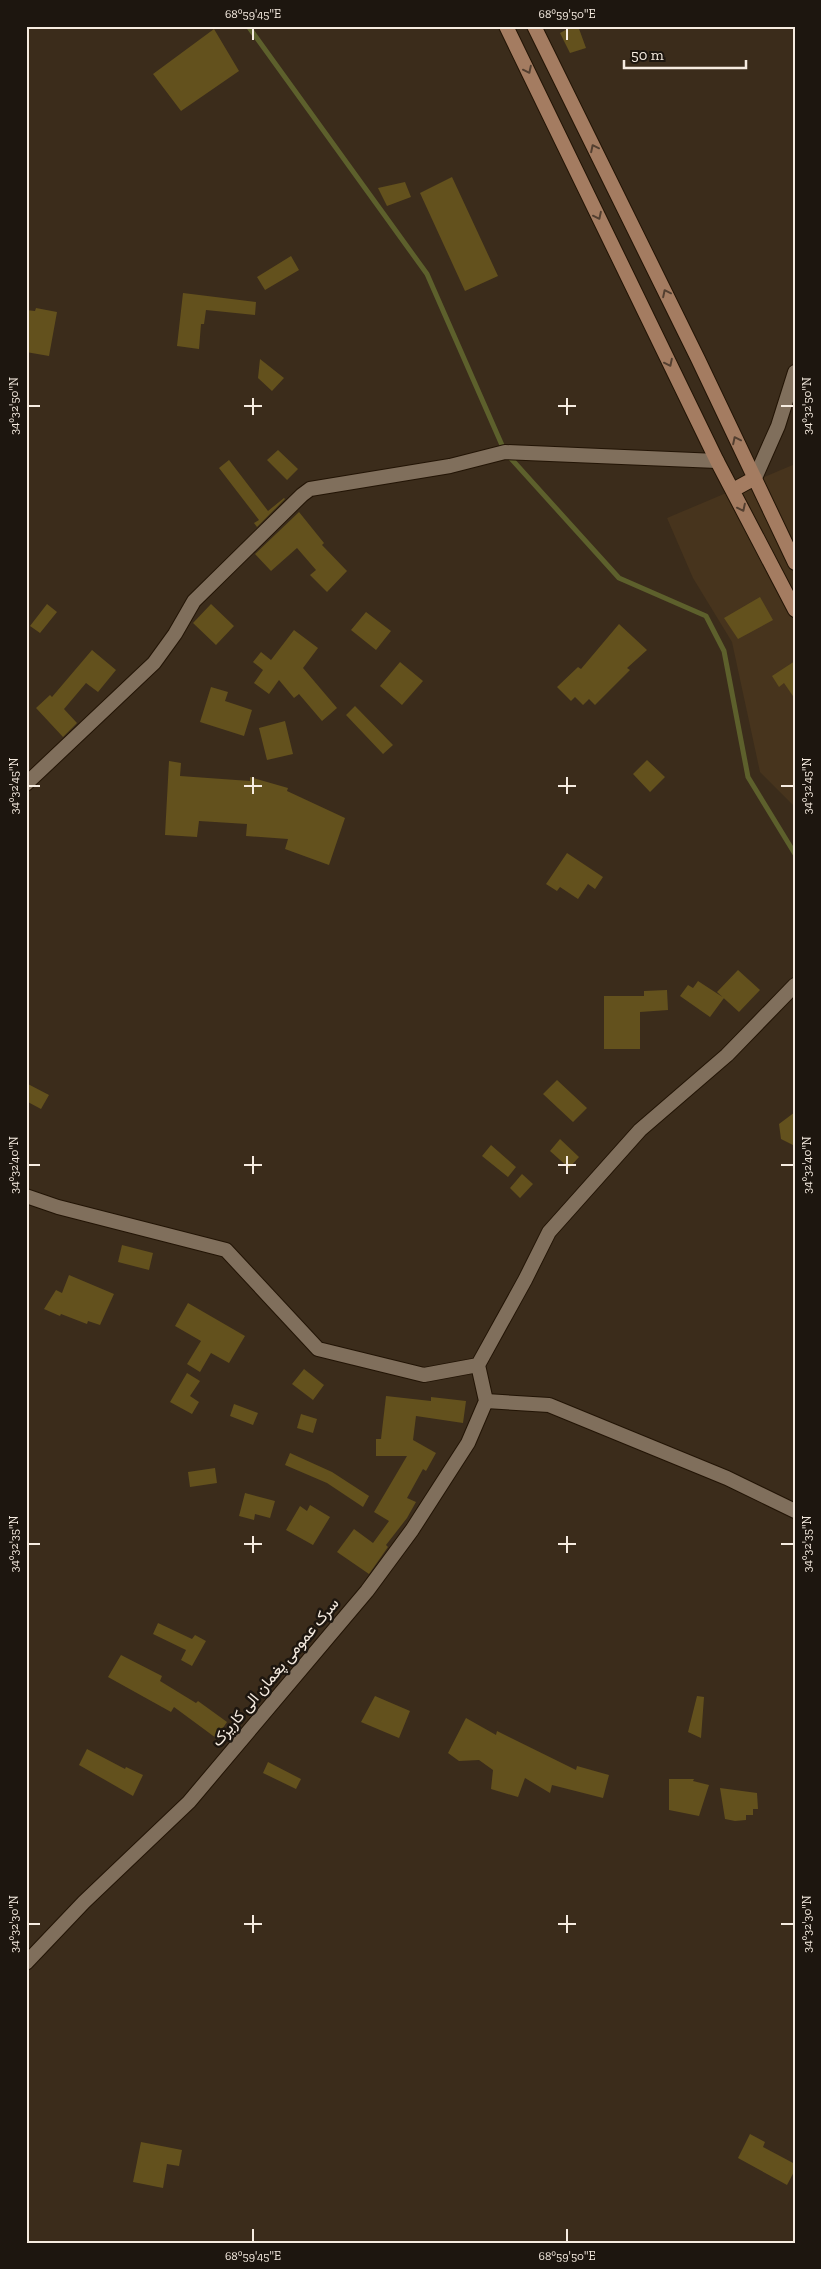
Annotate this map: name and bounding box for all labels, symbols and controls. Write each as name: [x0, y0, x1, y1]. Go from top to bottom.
text: 68°59'45"E: [225, 7, 281, 21]
text: 68°59'50"E: [539, 7, 595, 21]
scale bar: [624, 38, 746, 70]
text: 50 m: [631, 46, 664, 64]
one-way arrow: [521, 65, 532, 74]
one-way arrow: [590, 144, 600, 153]
one-way arrow: [592, 211, 602, 220]
one-way arrow: [662, 290, 672, 299]
one-way arrow: [663, 358, 673, 367]
text: 34°32'50"N: [7, 377, 21, 435]
text: 34°32'50"N: [800, 377, 814, 435]
one-way arrow: [732, 436, 743, 445]
one-way arrow: [736, 503, 746, 512]
text: 34°32'45"N: [7, 758, 21, 814]
text: 34°32'45"N: [800, 758, 814, 814]
text: 34°32'40"N: [7, 1136, 21, 1194]
text: 34°32'40"N: [800, 1136, 814, 1194]
text: 34°32'35"N: [7, 1516, 21, 1572]
text: 34°32'35"N: [800, 1516, 814, 1572]
street label: سرک عمومی پغمان الی کاریزک: [207, 1594, 344, 1751]
text: 34°32'30"N: [7, 1895, 21, 1953]
text: 34°32'30"N: [800, 1895, 814, 1953]
text: 68°59'45"E: [225, 2249, 281, 2263]
text: 68°59'50"E: [539, 2249, 595, 2263]

